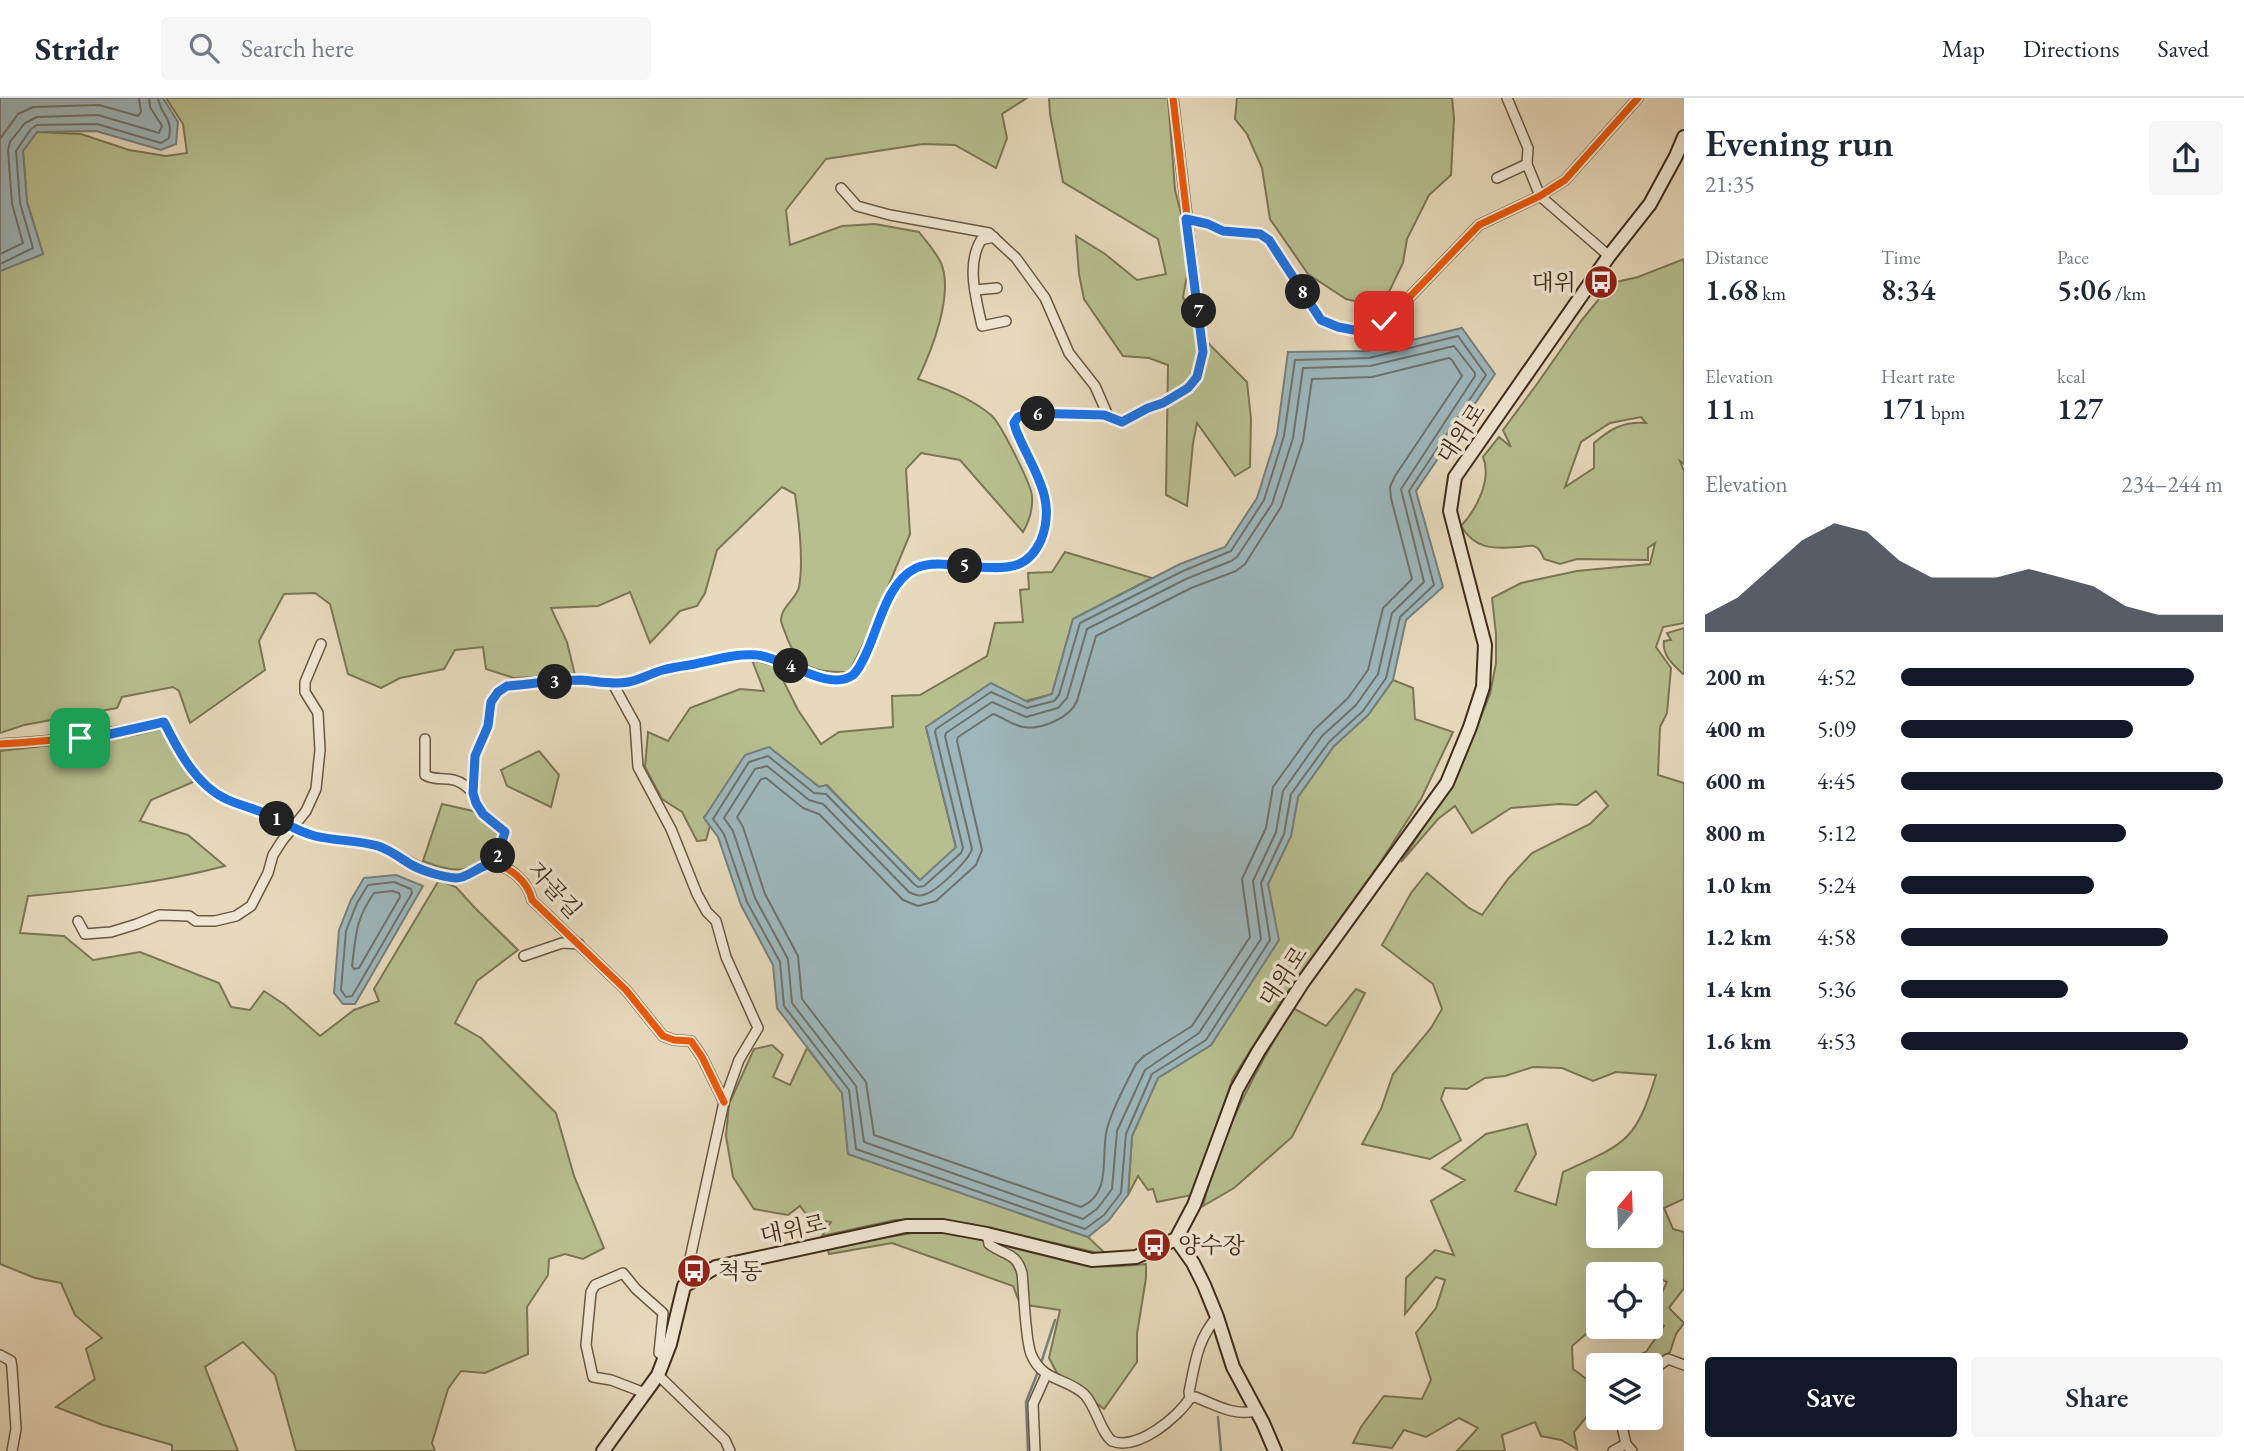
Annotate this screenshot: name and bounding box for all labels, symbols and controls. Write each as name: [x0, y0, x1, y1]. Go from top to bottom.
search box: [161, 17, 651, 80]
text: Stridr: [35, 27, 119, 70]
icon: search: [185, 29, 223, 67]
text: Search here: [241, 31, 354, 65]
text: Map: [1942, 33, 1985, 64]
text: Directions: [2023, 33, 2120, 64]
text: Saved: [2158, 33, 2209, 64]
text: Evening run: [1705, 118, 1894, 167]
button: share: [2149, 121, 2223, 195]
text: 21:35: [1705, 169, 1755, 199]
text: Distance: [1705, 245, 1768, 270]
text: Time: [1881, 245, 1921, 270]
text: Pace: [2057, 245, 2089, 270]
bus stop icon: 대위: [1582, 263, 1620, 301]
place label: 대위: [1532, 267, 1576, 297]
text: 1.68: [1705, 270, 1758, 309]
text: 8:34: [1881, 270, 1935, 309]
text: 5:06: [2057, 270, 2111, 309]
pin: 8: [1286, 274, 1320, 310]
text: 8: [1297, 279, 1308, 304]
text: km: [1758, 281, 1786, 306]
text: /km: [2111, 281, 2146, 306]
pin: [1354, 291, 1414, 351]
pin: 7: [1182, 294, 1216, 328]
text: 7: [1193, 298, 1204, 323]
icon: check: [1365, 302, 1403, 340]
text: Elevation: [1705, 364, 1773, 389]
text: Heart rate: [1881, 364, 1955, 389]
text: kcal: [2057, 364, 2086, 389]
text: 11: [1705, 389, 1736, 428]
text: 171: [1881, 389, 1927, 428]
text: 127: [2057, 389, 2103, 428]
pin: 6: [1020, 396, 1056, 432]
street label: 대위로: [1430, 397, 1492, 469]
text: m: [1736, 400, 1754, 425]
text: bpm: [1927, 400, 1965, 425]
text: 6: [1032, 401, 1043, 426]
text: Elevation: [1705, 469, 1788, 499]
text: 234–244 m: [2122, 469, 2223, 499]
pin: 5: [948, 548, 982, 584]
text: 5: [959, 553, 970, 578]
pin: 4: [774, 648, 808, 684]
text: 4: [785, 653, 796, 678]
text: 200 m: [1705, 662, 1766, 692]
text: 4:52: [1817, 662, 1856, 692]
pin: 3: [538, 664, 572, 700]
text: 3: [549, 669, 560, 694]
pin: [50, 708, 110, 768]
text: 400 m: [1705, 714, 1766, 744]
text: 5:09: [1817, 714, 1856, 744]
icon: arrive: [61, 719, 99, 757]
text: 600 m: [1705, 766, 1766, 796]
text: 4:45: [1817, 766, 1856, 796]
pin: 1: [260, 802, 294, 836]
text: 1: [271, 806, 282, 831]
text: 800 m: [1705, 818, 1766, 848]
text: 5:12: [1817, 818, 1856, 848]
pin: 2: [480, 838, 516, 874]
text: 2: [492, 843, 503, 868]
street label: 자골길: [522, 855, 588, 925]
text: 1.0 km: [1705, 870, 1772, 900]
text: 5:24: [1817, 870, 1856, 900]
text: 1.2 km: [1705, 922, 1772, 952]
text: 4:58: [1817, 922, 1856, 952]
street label: 대위로: [1252, 940, 1314, 1012]
text: 1.4 km: [1705, 974, 1772, 1004]
text: 5:36: [1817, 974, 1856, 1004]
text: 1.6 km: [1705, 1026, 1772, 1056]
text: 4:53: [1817, 1026, 1856, 1056]
north arrow: [1586, 1171, 1662, 1248]
map controls: [1586, 1171, 1663, 1430]
street label: 대위로: [757, 1207, 829, 1251]
bus stop icon: 양수장: [1135, 1226, 1173, 1264]
place label: 양수장: [1178, 1230, 1245, 1260]
bus stop icon: 척동: [675, 1252, 713, 1290]
place label: 척동: [718, 1256, 762, 1286]
button: locate: [1586, 1262, 1663, 1339]
button: layers: [1586, 1353, 1663, 1430]
button: Save: [1705, 1357, 1957, 1437]
button: Share: [1971, 1357, 2223, 1437]

